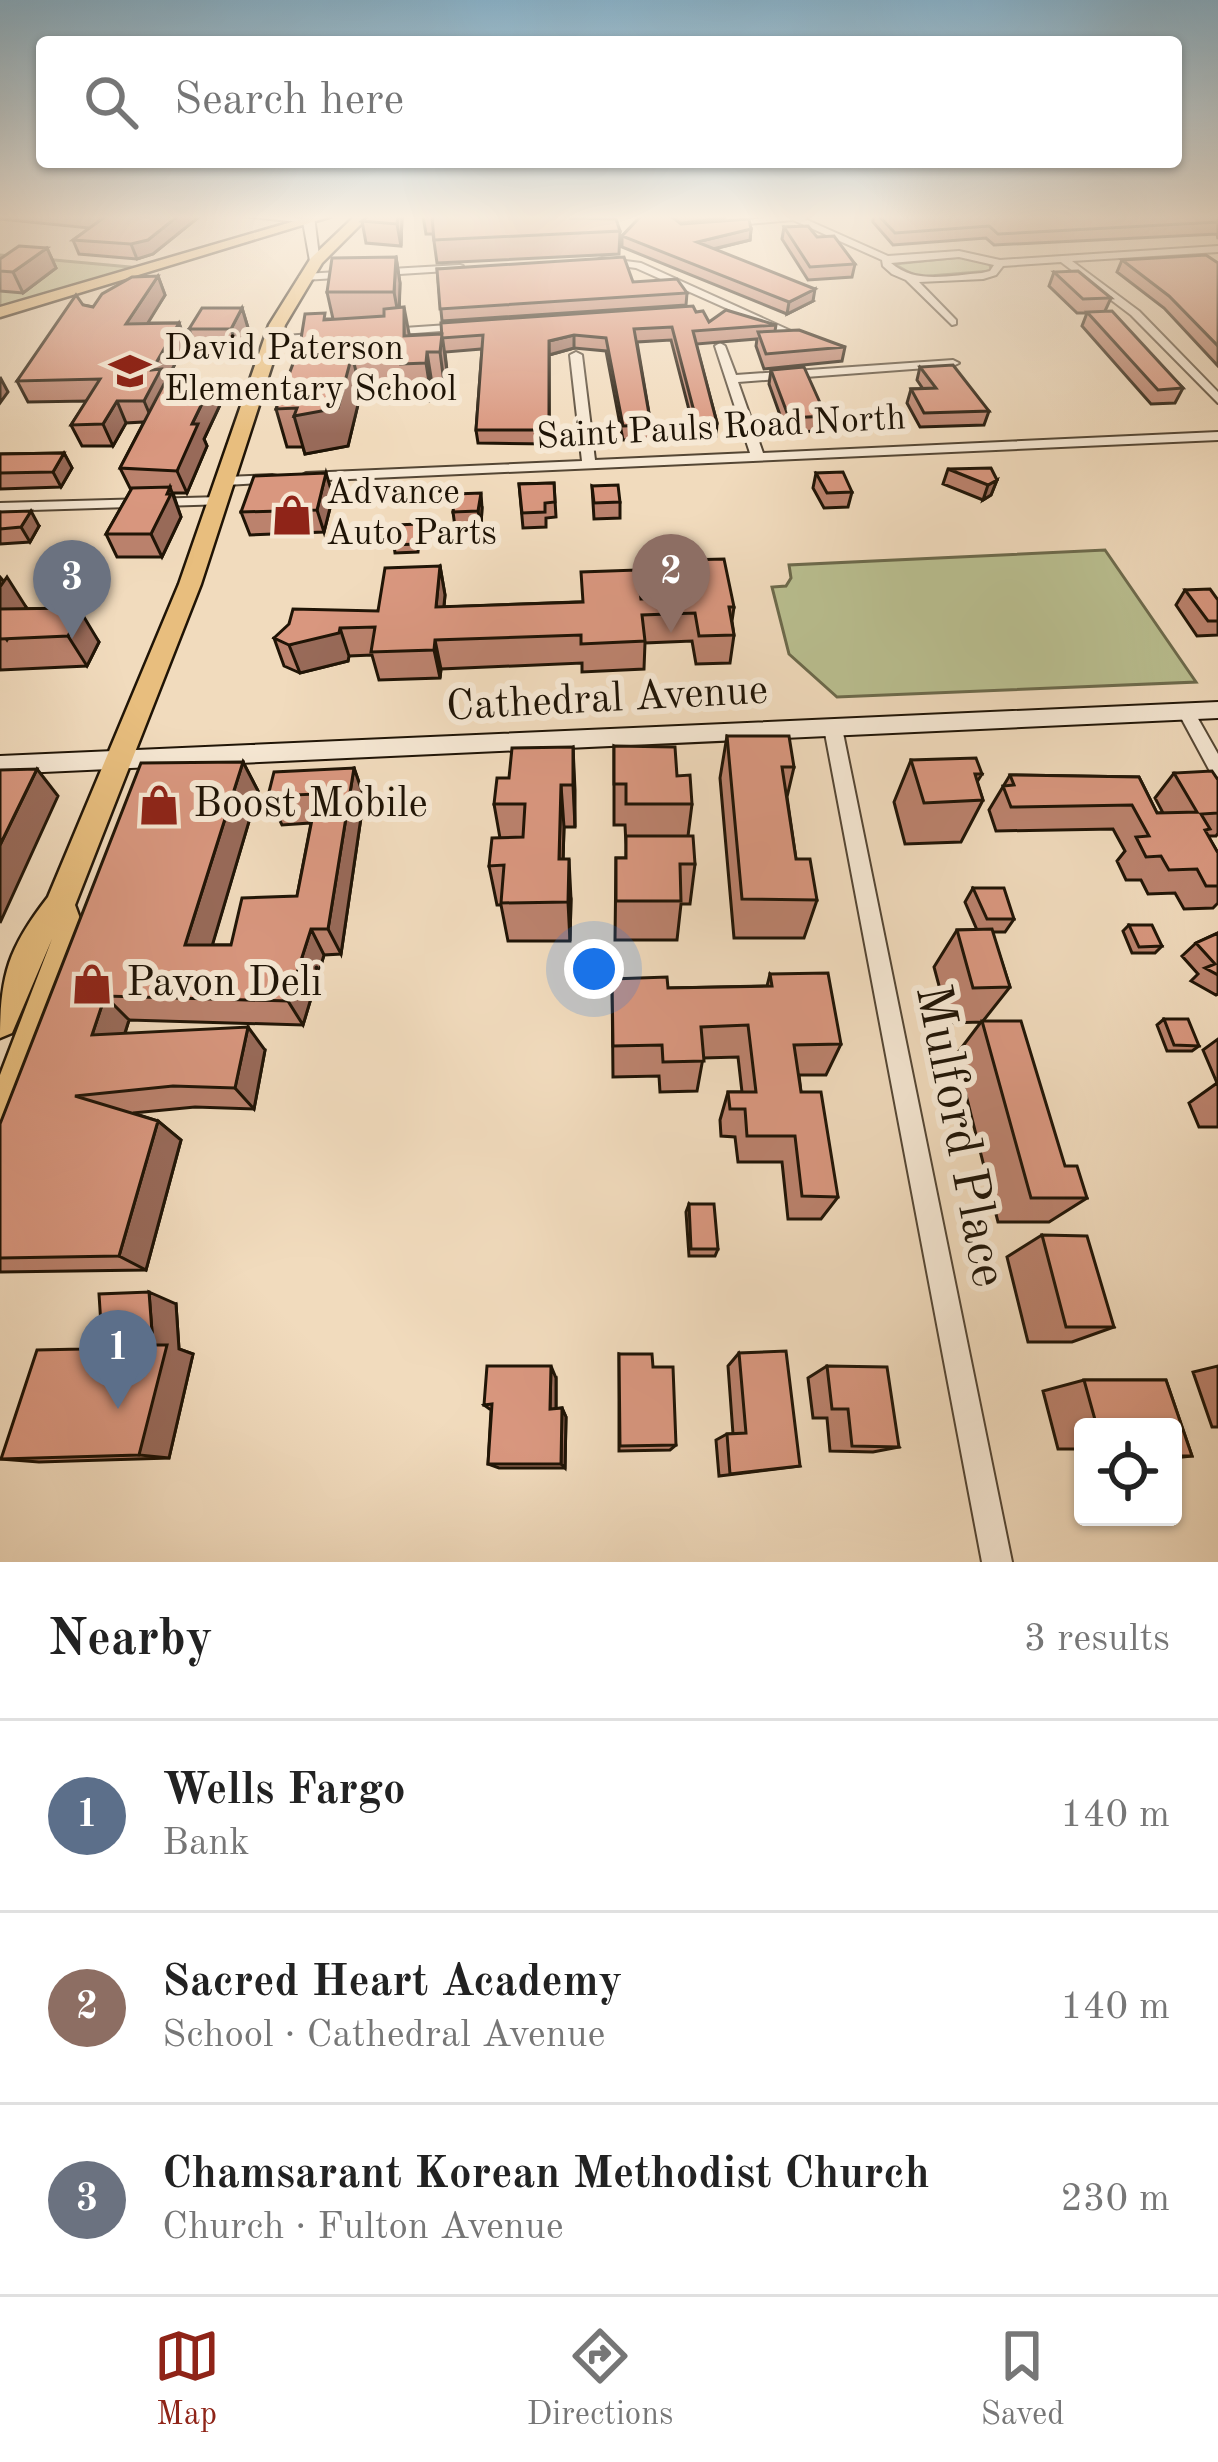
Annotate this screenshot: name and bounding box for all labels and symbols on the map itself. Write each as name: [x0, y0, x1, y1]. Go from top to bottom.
place label: David Paterson Elementary School: [164, 332, 457, 409]
school or university icon: David Paterson Elementary School: [107, 348, 153, 394]
street label: Saint Pauls Road North: [535, 401, 907, 457]
place label: Advance Auto Parts: [326, 476, 497, 553]
shop icon: Advance Auto Parts: [269, 492, 315, 538]
pin: 2: [632, 534, 710, 633]
pin: 3: [33, 540, 111, 639]
street label: Cathedral Avenue: [445, 671, 769, 729]
shop icon: Boost Mobile: [136, 782, 182, 828]
place label: Boost Mobile: [193, 784, 428, 826]
your location: [564, 939, 624, 999]
shop icon: Pavon Deli: [69, 961, 115, 1007]
place label: Pavon Deli: [126, 963, 322, 1005]
street label: Mulford Place: [905, 980, 1013, 1292]
pin: 1: [79, 1310, 157, 1409]

